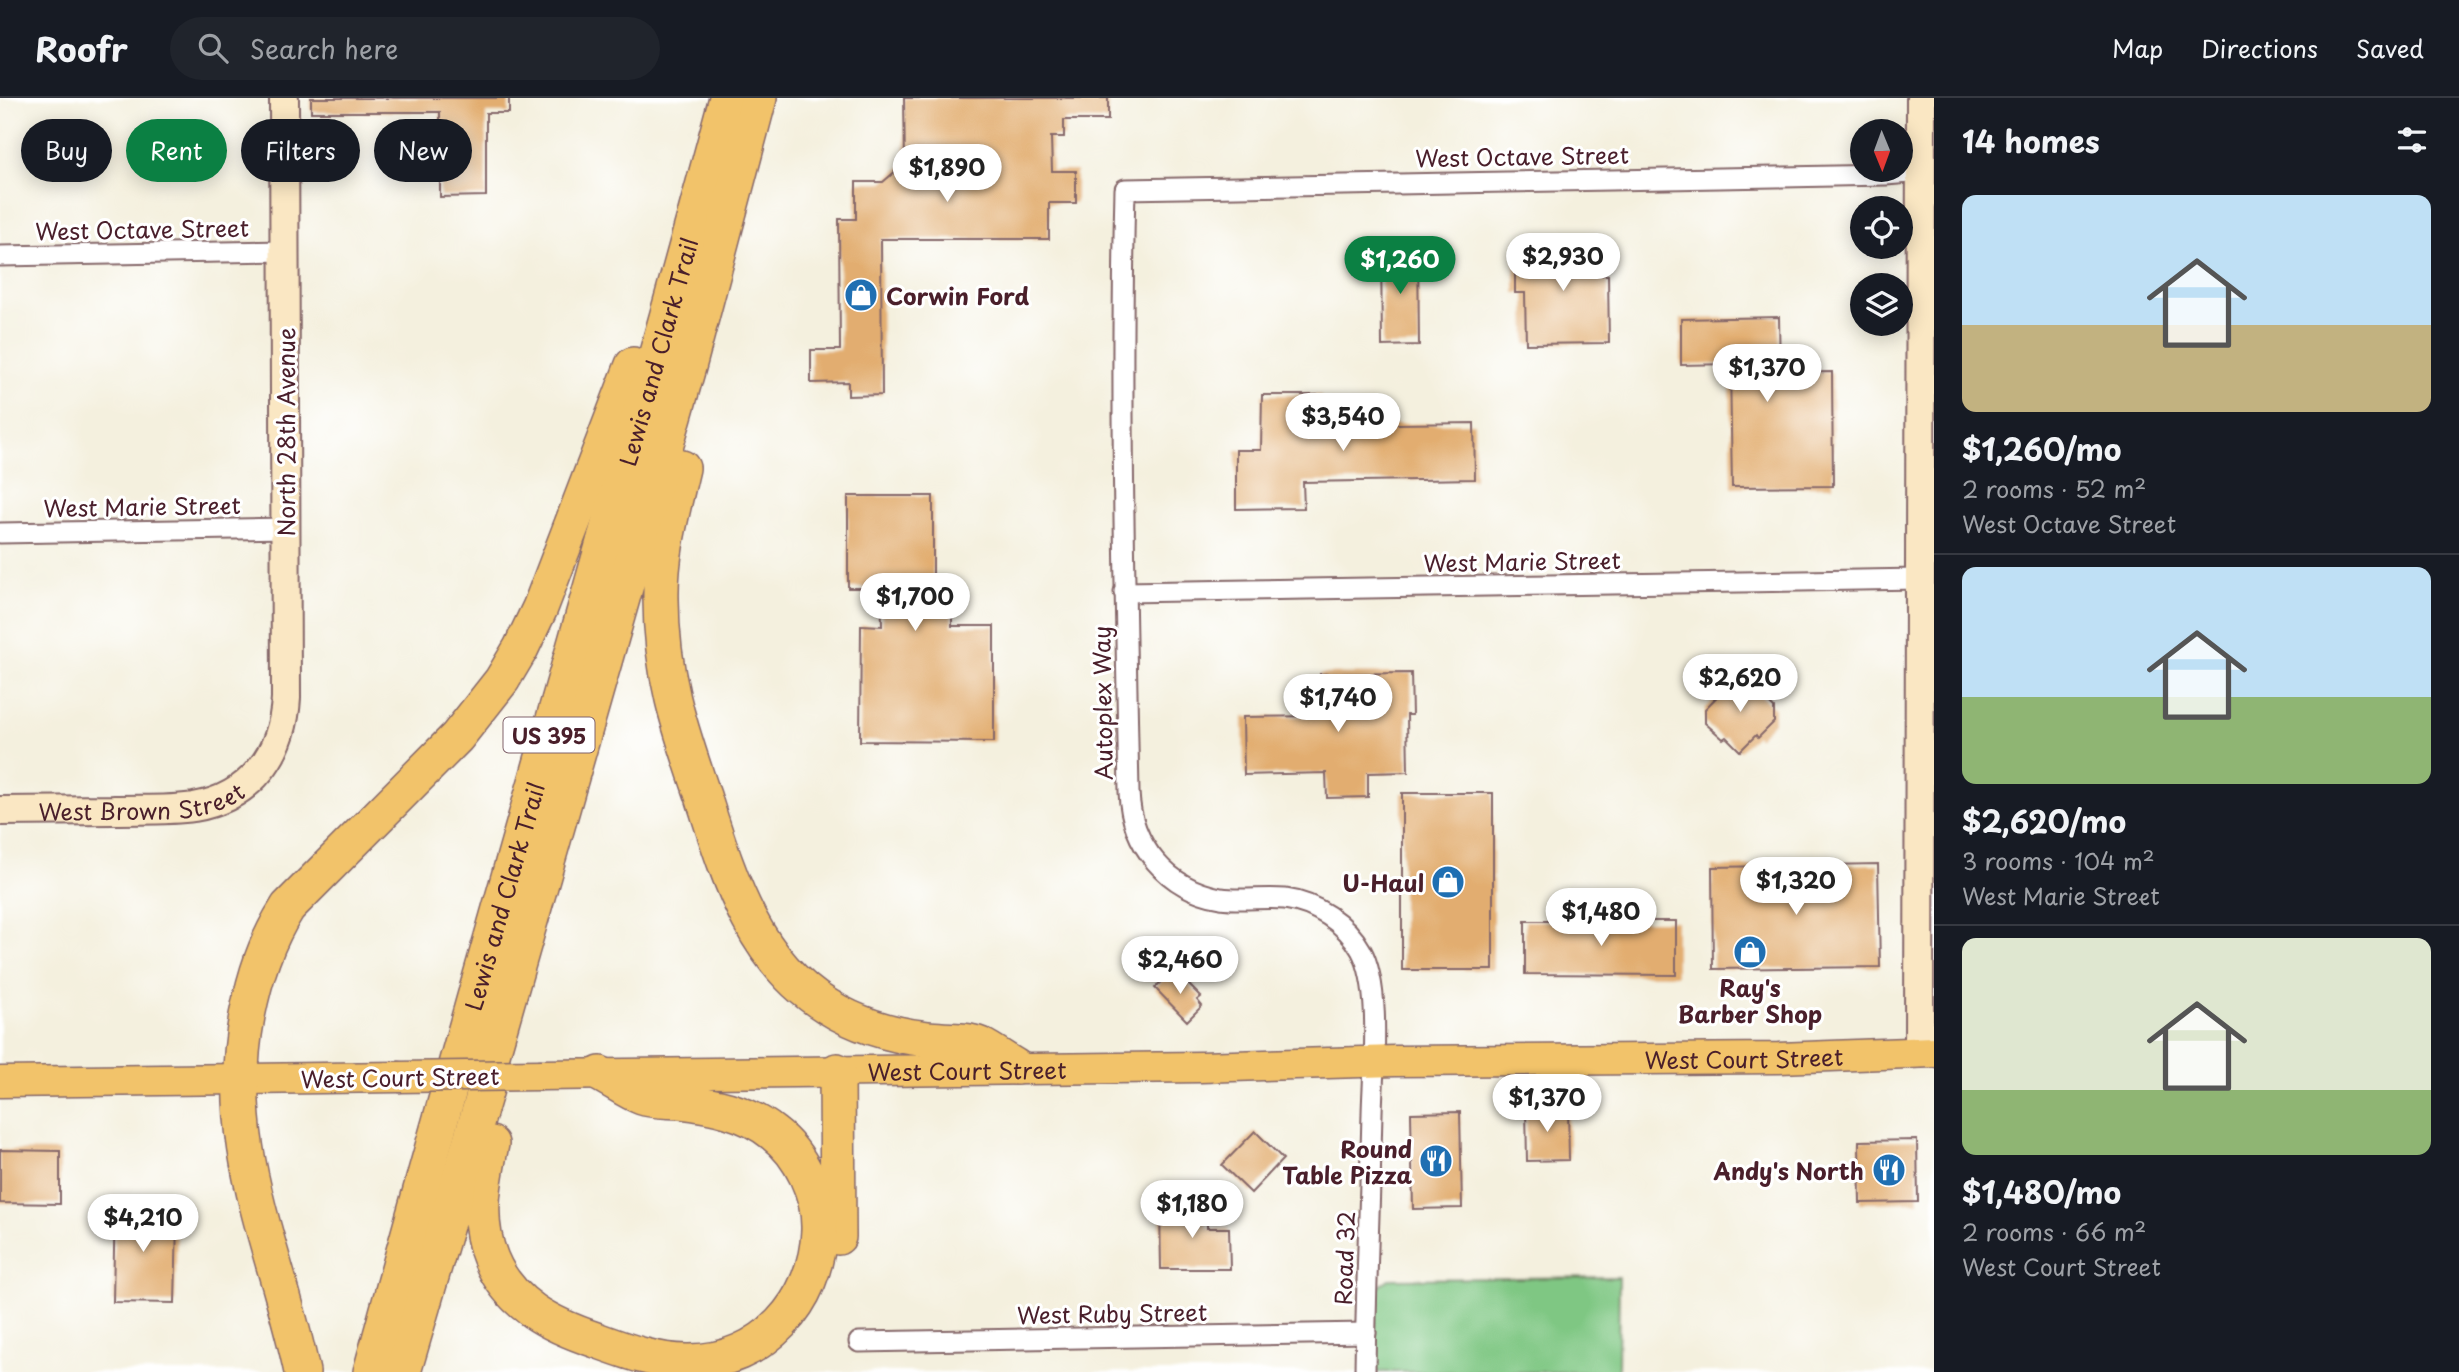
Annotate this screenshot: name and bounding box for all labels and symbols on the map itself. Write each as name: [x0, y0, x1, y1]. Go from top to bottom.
north arrow: [1850, 119, 1913, 182]
street label: West Octave Street: [1415, 137, 1629, 175]
pin: $1,890: [890, 144, 1004, 204]
street label: West Octave Street: [35, 210, 249, 248]
street label: Lewis and Clark Trail: [609, 233, 706, 470]
pin: $2,930: [1506, 234, 1620, 293]
pin: $1,260: [1343, 236, 1457, 296]
shop icon: Corwin Ford: [842, 276, 880, 314]
place label: Corwin Ford: [886, 278, 1030, 313]
street label: North 28th Avenue: [268, 328, 303, 536]
pin: $1,370: [1710, 344, 1824, 404]
pin: $3,540: [1286, 394, 1400, 453]
street label: West Marie Street: [43, 487, 241, 525]
street label: West Marie Street: [1423, 542, 1621, 580]
pin: $1,700: [858, 574, 972, 633]
street label: Autoplex Way: [1083, 625, 1121, 781]
pin: $2,620: [1683, 654, 1797, 714]
pin: $1,740: [1281, 674, 1395, 734]
road number: US 395: [504, 718, 594, 752]
street label: West Brown Street: [38, 773, 251, 828]
street label: Lewis and Clark Trail: [455, 778, 553, 1014]
pin: $1,320: [1739, 858, 1853, 917]
shop icon: U-Haul: [1429, 863, 1467, 901]
place label: U-Haul: [1342, 865, 1424, 900]
pin: $1,480: [1544, 888, 1658, 948]
shop icon: Ray's Barber Shop: [1731, 933, 1769, 971]
pin: $2,460: [1123, 936, 1237, 996]
place label: Ray's Barber Shop: [1678, 970, 1822, 1031]
street label: West Court Street: [1644, 1038, 1844, 1077]
street label: West Court Street: [867, 1051, 1067, 1089]
street label: West Court Street: [300, 1058, 500, 1096]
pin: $1,370: [1490, 1074, 1604, 1134]
place label: Round Table Pizza: [1282, 1131, 1412, 1192]
restaurant icon: Round Table Pizza: [1417, 1142, 1455, 1180]
restaurant icon: Andy's North: [1870, 1151, 1908, 1189]
place label: Andy's North: [1713, 1153, 1864, 1188]
pin: $1,180: [1135, 1180, 1249, 1240]
pin: $4,210: [86, 1194, 200, 1254]
street label: Road 32: [1325, 1210, 1363, 1306]
street label: West Ruby Street: [1016, 1294, 1208, 1332]

